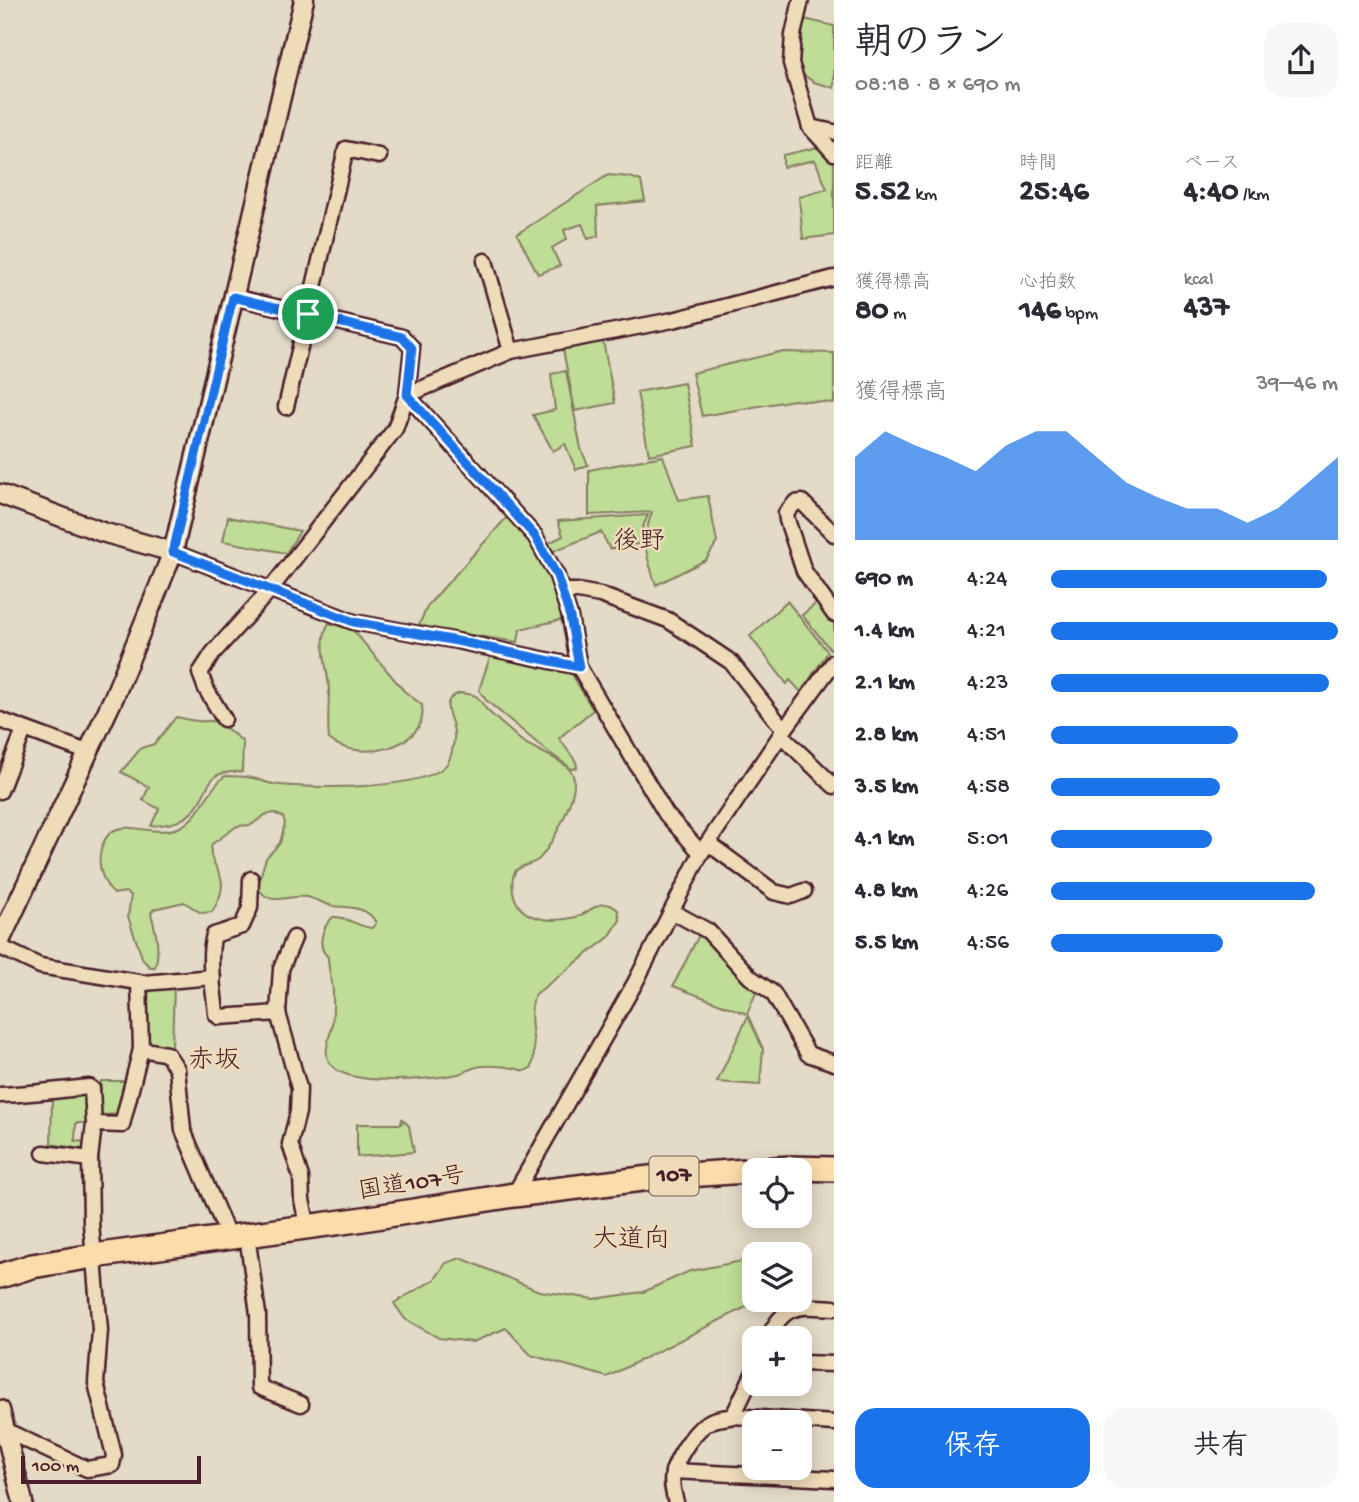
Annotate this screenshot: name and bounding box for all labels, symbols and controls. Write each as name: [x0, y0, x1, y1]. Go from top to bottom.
button: share: [1264, 23, 1338, 97]
text: 朝のラン: [855, 24, 1007, 68]
text: 08:18 · 8 × 690 m: [855, 72, 1021, 99]
text: 距離: [855, 153, 893, 176]
text: 時間: [1019, 153, 1057, 176]
text: ペース: [1184, 153, 1240, 176]
text: 5.52: [855, 176, 911, 211]
text: 25:46: [1019, 176, 1089, 211]
text: 4:40: [1184, 176, 1239, 211]
text: km: [911, 184, 937, 207]
text: /km: [1239, 184, 1270, 207]
text: kcal: [1184, 269, 1213, 292]
text: 獲得標高: [855, 272, 931, 295]
text: 心拍数: [1019, 272, 1076, 295]
pin: [278, 284, 338, 344]
text: 437: [1184, 292, 1229, 327]
icon: arrive: [289, 295, 327, 333]
text: 80: [855, 295, 888, 330]
text: 146: [1019, 295, 1061, 330]
text: m: [888, 303, 906, 326]
text: bpm: [1061, 303, 1098, 326]
text: 39–46 m: [1256, 371, 1338, 398]
text: 獲得標高: [855, 380, 947, 407]
district label: 後野: [613, 527, 665, 559]
text: 690 m: [855, 566, 913, 593]
text: 4:24: [967, 566, 1007, 593]
text: 1.4 km: [855, 618, 914, 645]
text: 4:21: [967, 618, 1006, 645]
text: 2.1 km: [855, 670, 915, 697]
text: 4:23: [967, 670, 1008, 697]
text: 2.8 km: [855, 722, 918, 749]
text: 4:51: [967, 722, 1007, 749]
text: 3.5 km: [855, 774, 918, 801]
text: 4:58: [967, 774, 1010, 801]
text: 4.1 km: [855, 826, 914, 853]
text: 5:01: [967, 826, 1009, 853]
text: 4.8 km: [855, 878, 918, 905]
text: 4:26: [967, 878, 1008, 905]
text: 5.5 km: [855, 930, 918, 957]
text: 4:56: [967, 930, 1009, 957]
district label: 赤坂: [188, 1046, 240, 1078]
road number: 107: [650, 1156, 698, 1196]
map controls: [742, 1158, 812, 1480]
button: locate: [742, 1158, 812, 1228]
street label: 国道107号: [356, 1161, 468, 1208]
district label: 大道向: [592, 1224, 670, 1257]
button: layers: [742, 1242, 812, 1312]
button: +: [742, 1326, 812, 1396]
button: 保存: [855, 1408, 1090, 1488]
button: 共有: [1104, 1408, 1338, 1488]
button: −: [742, 1410, 812, 1480]
scale bar: [21, 1453, 201, 1485]
text: 100 m: [32, 1456, 79, 1479]

